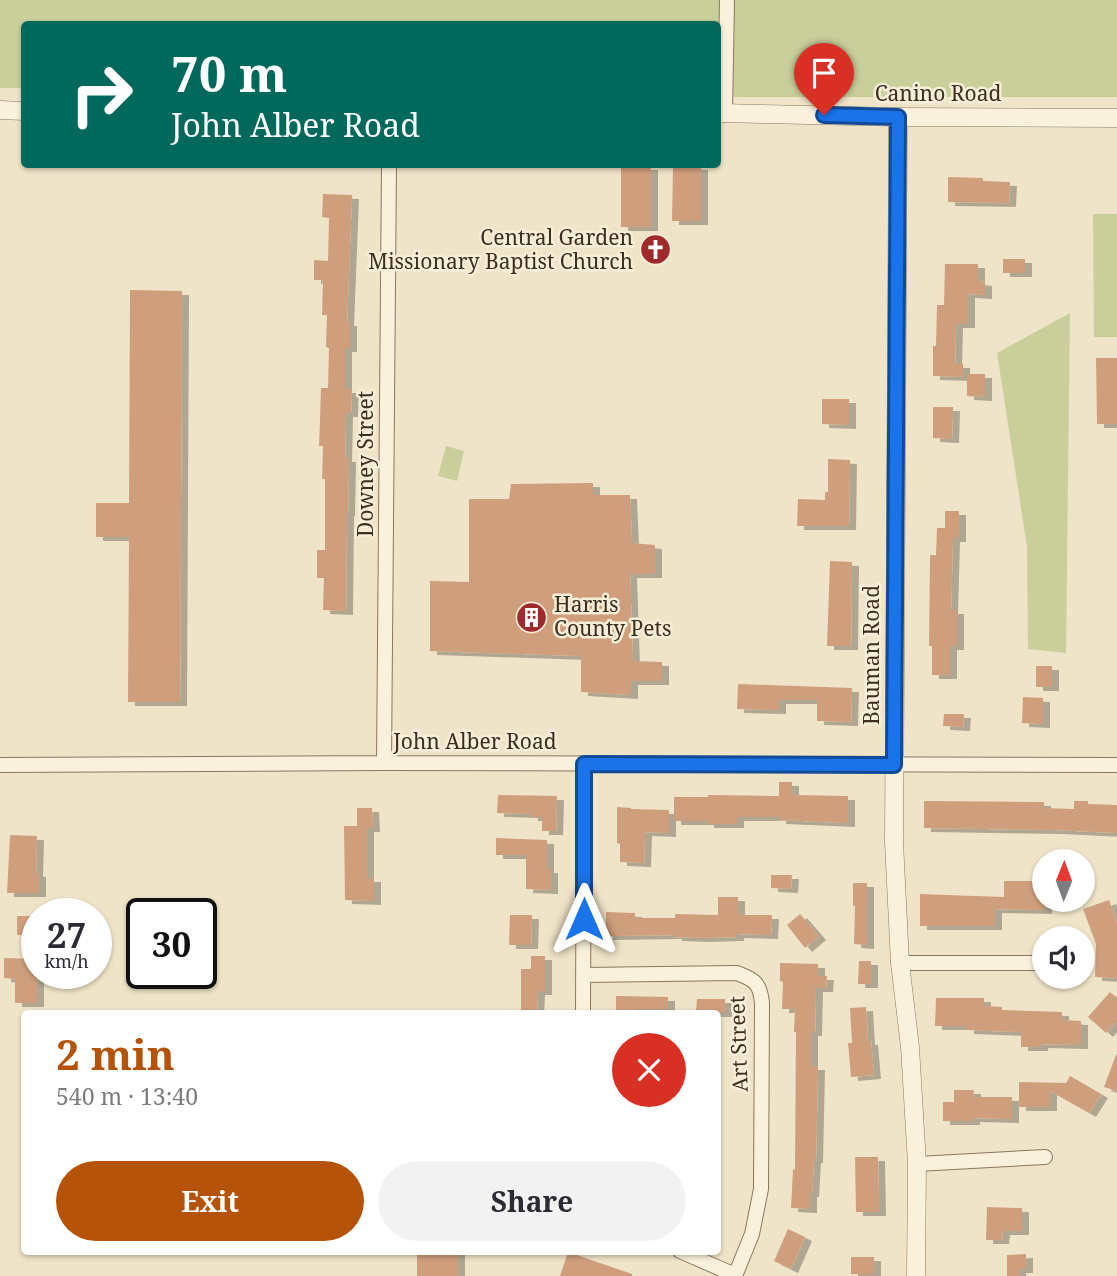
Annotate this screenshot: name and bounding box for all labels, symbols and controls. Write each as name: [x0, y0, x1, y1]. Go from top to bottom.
text: 70 m: [171, 40, 287, 106]
pin: [794, 43, 854, 115]
icon: right: [56, 49, 147, 140]
icon: arrive: [805, 54, 843, 92]
street label: Canino Road: [875, 79, 1001, 107]
text: John Alber Road: [171, 103, 420, 146]
place label: Central Garden Missionary Baptist Church: [368, 223, 633, 275]
church icon: Central Garden Missionary Baptist Church: [639, 233, 673, 267]
street label: Downey Street: [351, 391, 379, 537]
street label: Bauman Road: [857, 585, 885, 725]
place label: Harris County Pets: [554, 590, 671, 642]
building icon: Harris County Pets: [514, 600, 548, 634]
street label: John Alber Road: [392, 727, 557, 755]
north arrow: [1032, 849, 1096, 912]
map controls: [1032, 849, 1095, 989]
position arrow: [547, 882, 621, 956]
speed limit sign: 30: [126, 898, 217, 989]
text: 27: [47, 911, 86, 958]
button: sound: [1032, 926, 1095, 989]
text: km/h: [44, 949, 89, 973]
street label: Art Street: [722, 996, 754, 1093]
text: 2 min: [56, 1025, 175, 1082]
button: close: [612, 1033, 686, 1107]
text: 540 m · 13:40: [56, 1080, 198, 1112]
button: Exit: [56, 1161, 364, 1241]
button: Share: [378, 1161, 686, 1241]

